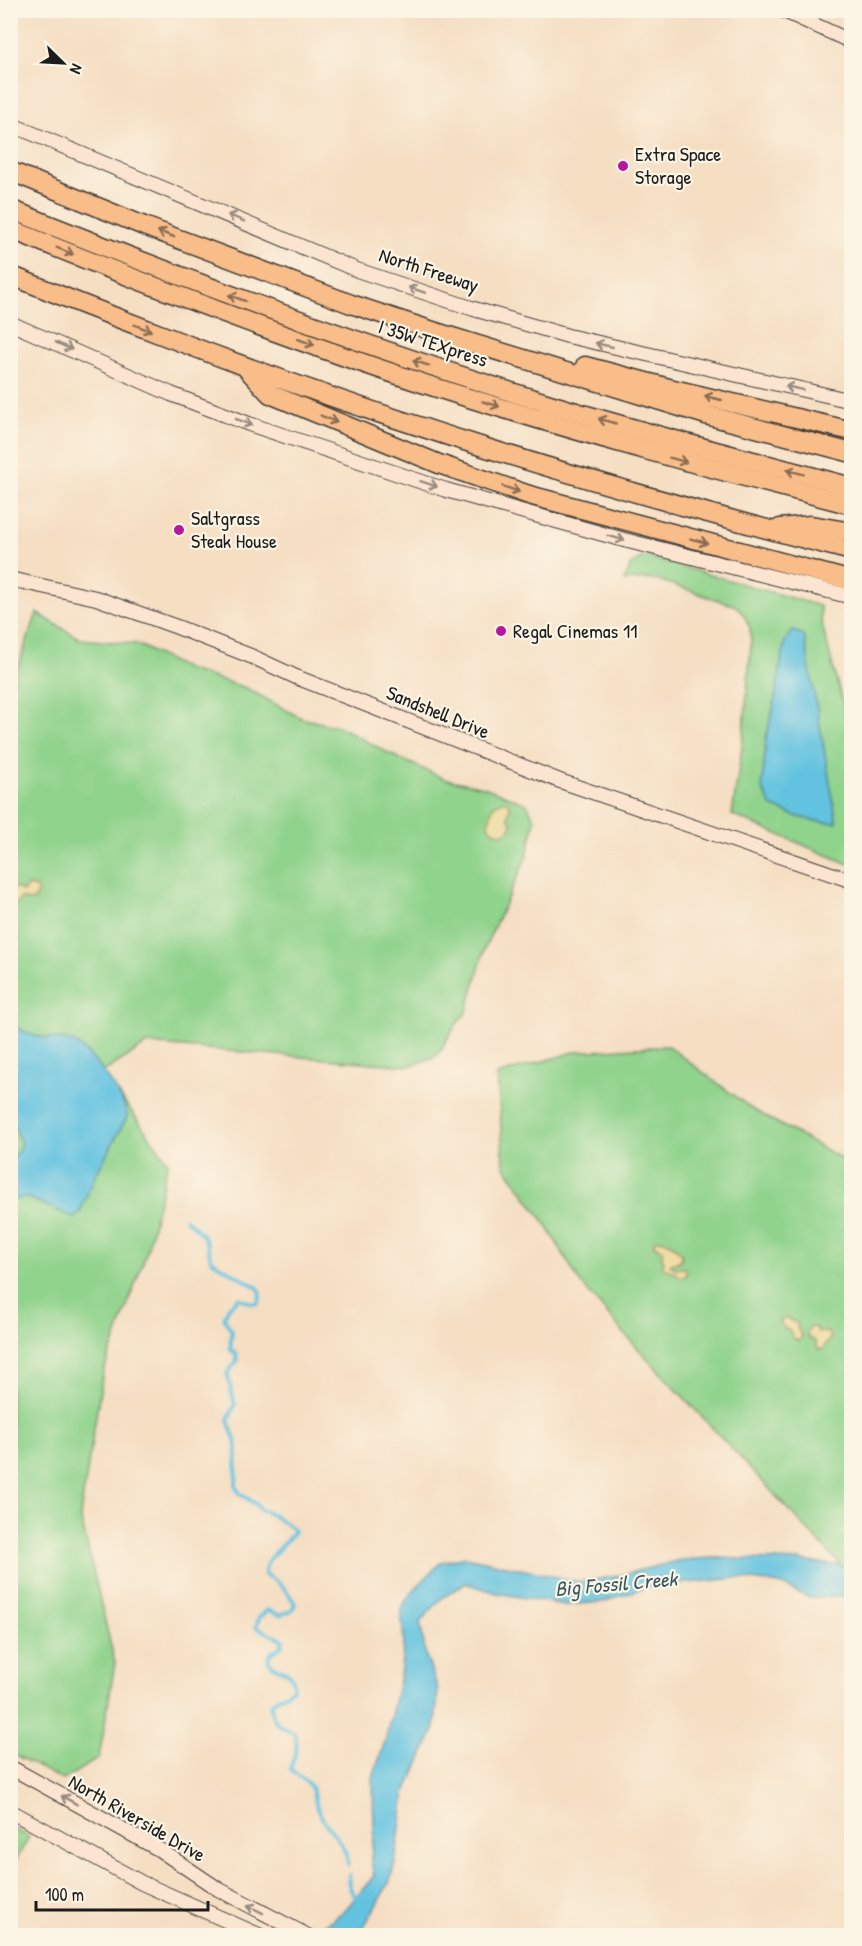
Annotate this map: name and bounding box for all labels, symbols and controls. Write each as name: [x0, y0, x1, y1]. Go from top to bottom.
north arrow: [33, 33, 93, 93]
text: N: [65, 61, 88, 78]
place label: Extra Space Storage: [635, 140, 721, 190]
marker: Extra Space Storage: [616, 159, 630, 173]
one-way arrow: [228, 212, 246, 223]
one-way arrow: [157, 228, 176, 239]
street label: North Freeway: [376, 241, 482, 298]
one-way arrow: [55, 246, 73, 257]
one-way arrow: [408, 284, 427, 295]
one-way arrow: [228, 292, 246, 303]
street label: I 35W TEXpress: [375, 312, 492, 373]
one-way arrow: [133, 323, 151, 334]
one-way arrow: [296, 338, 315, 349]
one-way arrow: [595, 338, 614, 350]
one-way arrow: [54, 341, 73, 352]
one-way arrow: [412, 356, 430, 367]
one-way arrow: [785, 382, 804, 394]
one-way arrow: [704, 392, 723, 403]
one-way arrow: [481, 399, 500, 410]
one-way arrow: [320, 414, 338, 425]
one-way arrow: [598, 415, 617, 426]
one-way arrow: [234, 417, 253, 428]
one-way arrow: [668, 455, 687, 466]
one-way arrow: [786, 466, 805, 477]
one-way arrow: [419, 479, 438, 490]
one-way arrow: [501, 485, 520, 496]
place label: Saltgrass Steak House: [191, 504, 277, 554]
marker: Saltgrass Steak House: [172, 523, 186, 537]
one-way arrow: [606, 533, 625, 544]
one-way arrow: [689, 535, 708, 547]
place label: Regal Cinemas 11: [513, 617, 637, 644]
marker: Regal Cinemas 11: [494, 624, 508, 638]
street label: Sandshell Drive: [383, 679, 494, 744]
water label: Big Fossil Creek: [554, 1564, 680, 1603]
street label: North Riverside Drive: [64, 1767, 211, 1868]
one-way arrow: [61, 1794, 78, 1806]
scale bar: [36, 1874, 208, 1912]
text: 100 m: [45, 1882, 84, 1907]
one-way arrow: [247, 1903, 265, 1914]

